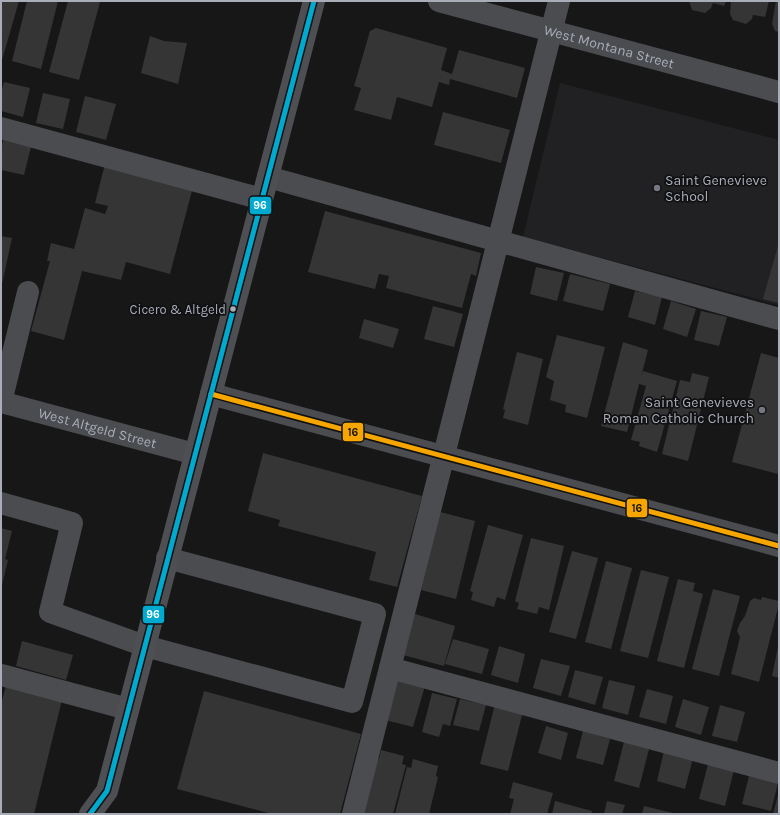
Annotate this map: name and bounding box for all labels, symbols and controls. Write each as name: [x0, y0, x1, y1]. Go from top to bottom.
street label: West Montana Street: [542, 21, 676, 73]
place label: Saint Genevieve School: [665, 172, 767, 205]
marker: Saint Genevieve School: [652, 183, 662, 193]
line badge: 96: [249, 196, 272, 215]
text: 96: [253, 199, 267, 212]
place label: Cicero & Altgeld: [130, 302, 226, 317]
marker: Cicero & Altgeld: [228, 304, 238, 314]
place label: Saint Genevieves Roman Catholic Church: [603, 394, 754, 427]
street label: West Altgeld Street: [37, 404, 158, 452]
marker: Saint Genevieves Roman Catholic Church: [757, 405, 767, 415]
line badge: 16: [342, 422, 364, 442]
text: 16: [348, 426, 359, 439]
line badge: 16: [626, 498, 648, 518]
text: 16: [632, 502, 643, 515]
line badge: 96: [142, 605, 165, 624]
text: 96: [146, 608, 160, 621]

